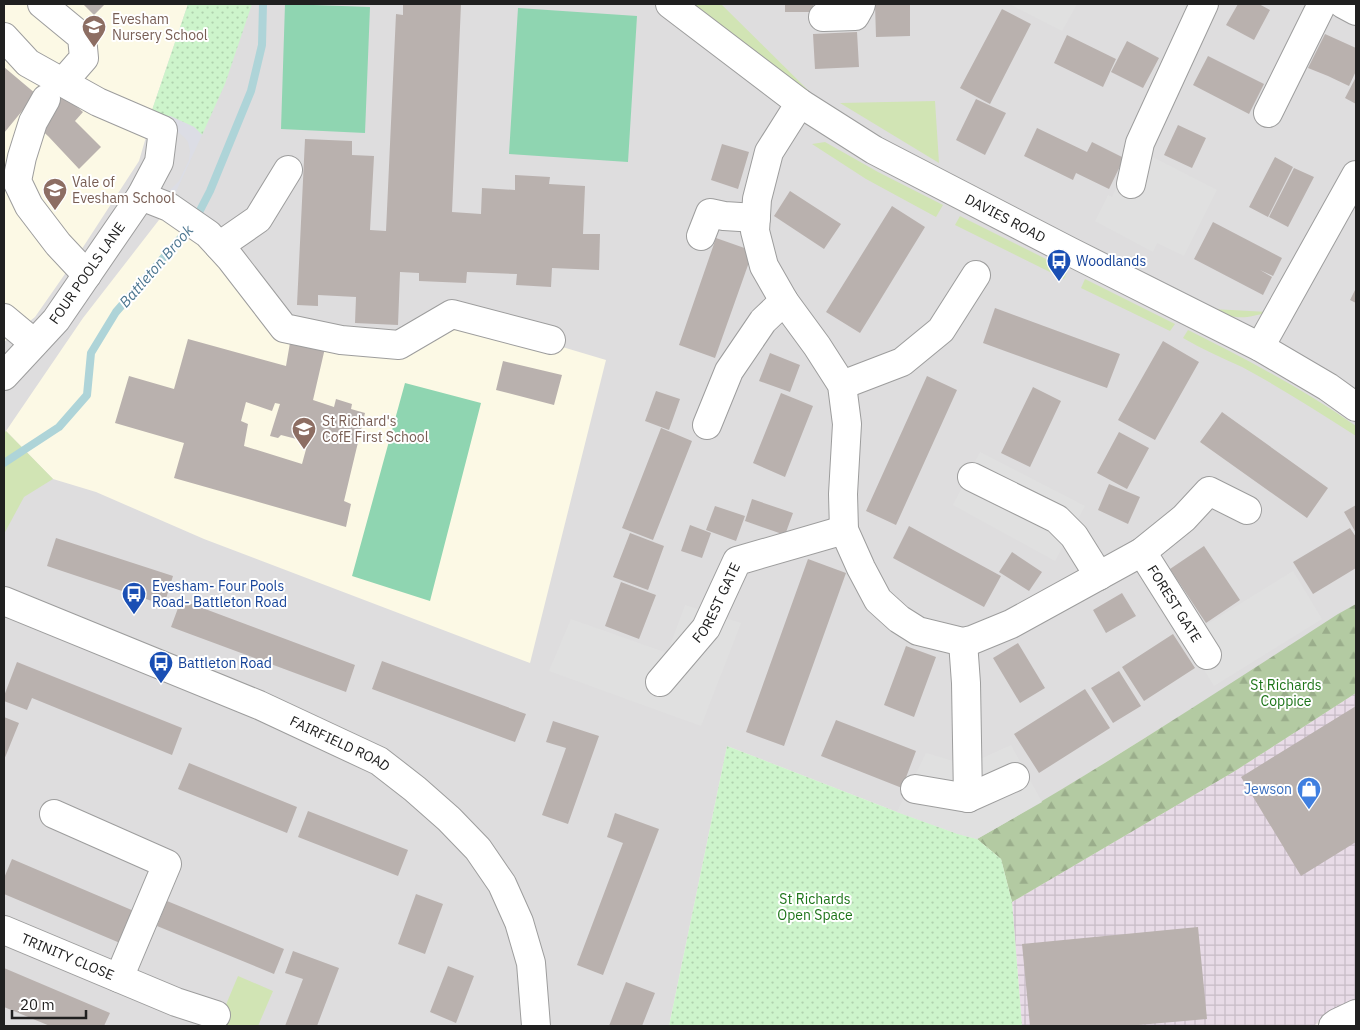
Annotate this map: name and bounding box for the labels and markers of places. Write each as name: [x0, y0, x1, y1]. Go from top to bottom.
place label: Evesham Nursery School: [112, 10, 208, 44]
school or university icon: Evesham Nursery School: [81, 14, 107, 48]
place label: Vale of Evesham School: [72, 173, 175, 207]
school or university icon: Vale of Evesham School: [42, 177, 68, 211]
bus stop icon: Woodlands: [1046, 248, 1072, 282]
place label: Woodlands: [1076, 252, 1146, 270]
place label: St Richard's CofE First School: [322, 412, 429, 446]
school or university icon: St Richard's CofE First School: [291, 416, 317, 450]
place label: Evesham- Four Pools Road- Battleton Road: [152, 577, 287, 611]
bus stop icon: Evesham- Four Pools Road- Battleton Road: [121, 581, 147, 615]
bus stop icon: Battleton Road: [148, 650, 174, 684]
place label: Battleton Road: [178, 654, 272, 672]
shop icon: Jewson: [1296, 776, 1322, 810]
place label: Jewson: [1244, 780, 1292, 798]

